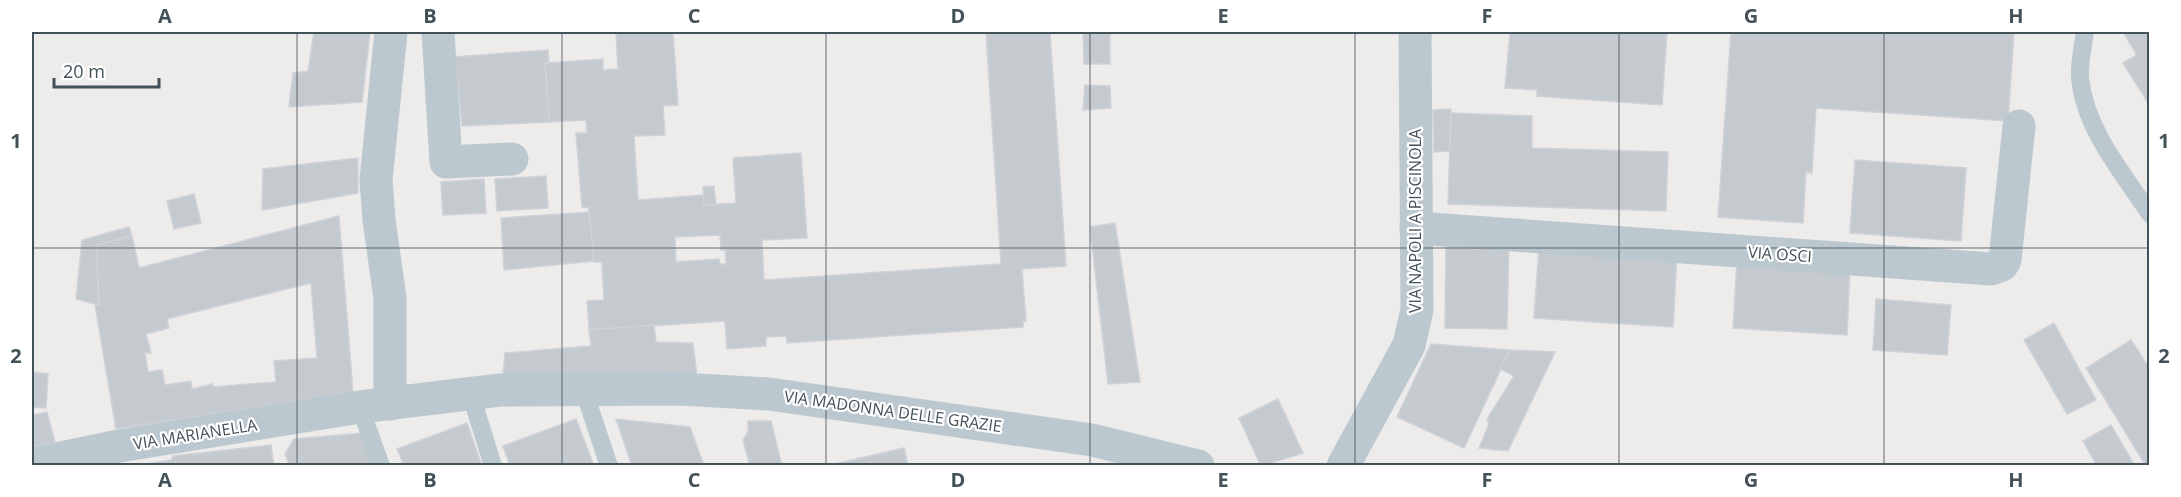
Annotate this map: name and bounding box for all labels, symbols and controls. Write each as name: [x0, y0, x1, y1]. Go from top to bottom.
text: A: [158, 2, 172, 29]
text: B: [423, 2, 437, 29]
text: C: [688, 2, 701, 29]
text: D: [951, 2, 965, 29]
text: E: [1217, 2, 1229, 29]
text: F: [1482, 2, 1492, 29]
text: G: [1744, 2, 1758, 29]
text: H: [2008, 2, 2024, 29]
scale bar: [54, 51, 159, 89]
text: 20 m: [63, 59, 105, 83]
text: 1: [10, 127, 22, 154]
text: 1: [2158, 127, 2170, 154]
street label: VIA NAPOLI A PISCINOLA: [1404, 128, 1426, 313]
street label: VIA OSCI: [1747, 241, 1813, 267]
text: 2: [10, 342, 22, 369]
text: 2: [2158, 342, 2170, 369]
street label: VIA MADONNA DELLE GRAZIE: [783, 385, 1003, 437]
street label: VIA MARIANELLA: [132, 413, 259, 455]
text: A: [158, 466, 172, 493]
text: B: [423, 466, 437, 493]
text: C: [688, 466, 701, 493]
text: D: [951, 466, 965, 493]
text: E: [1217, 466, 1229, 493]
text: F: [1482, 466, 1492, 493]
text: G: [1744, 466, 1758, 493]
text: H: [2008, 466, 2024, 493]

